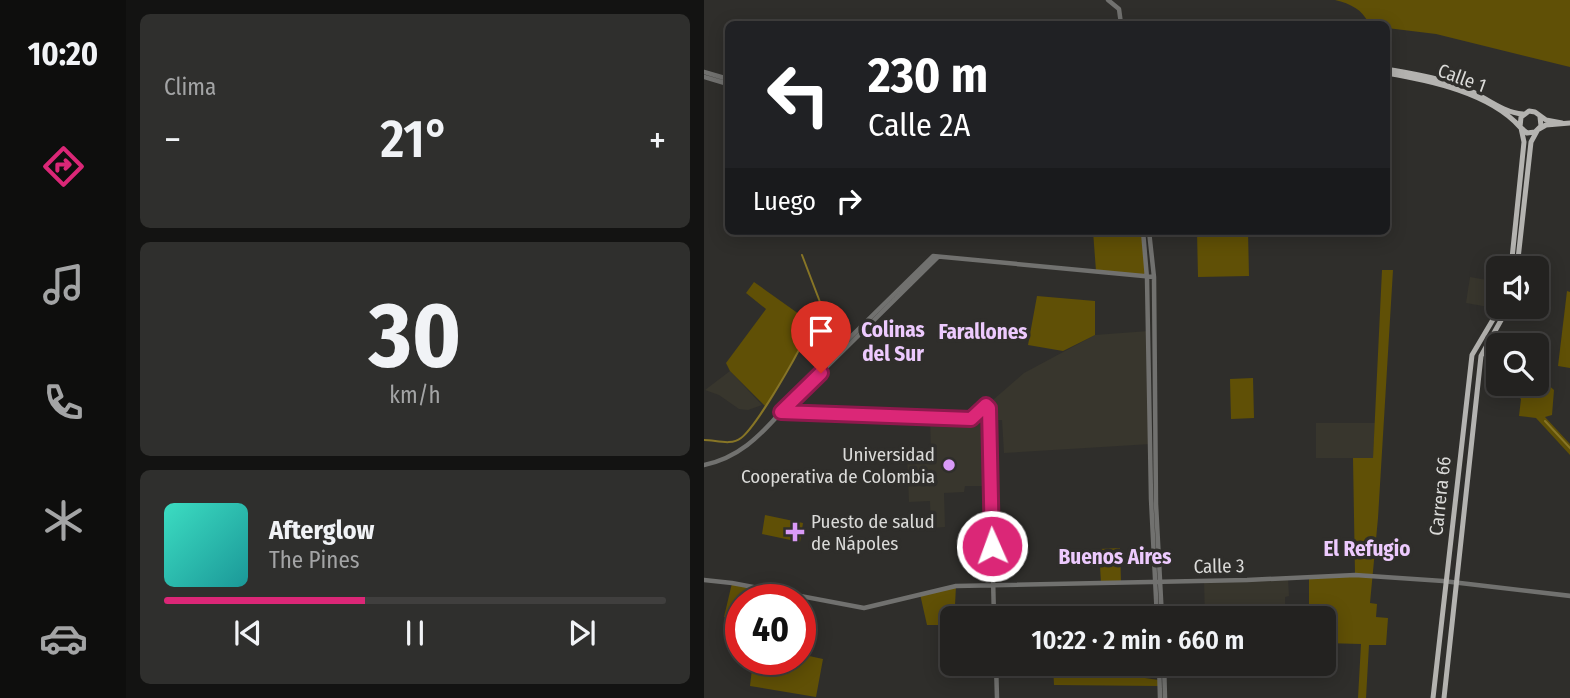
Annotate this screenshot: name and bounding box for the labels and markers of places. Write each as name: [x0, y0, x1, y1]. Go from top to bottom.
pin: [791, 301, 851, 373]
place label: Universidad Cooperativa de Colombia: [741, 443, 935, 488]
marker: Universidad Cooperativa de Colombia: [941, 457, 957, 473]
place label: Puesto de salud de Nápoles: [811, 510, 935, 555]
marker: Puesto de salud de Nápoles: [785, 522, 805, 542]

